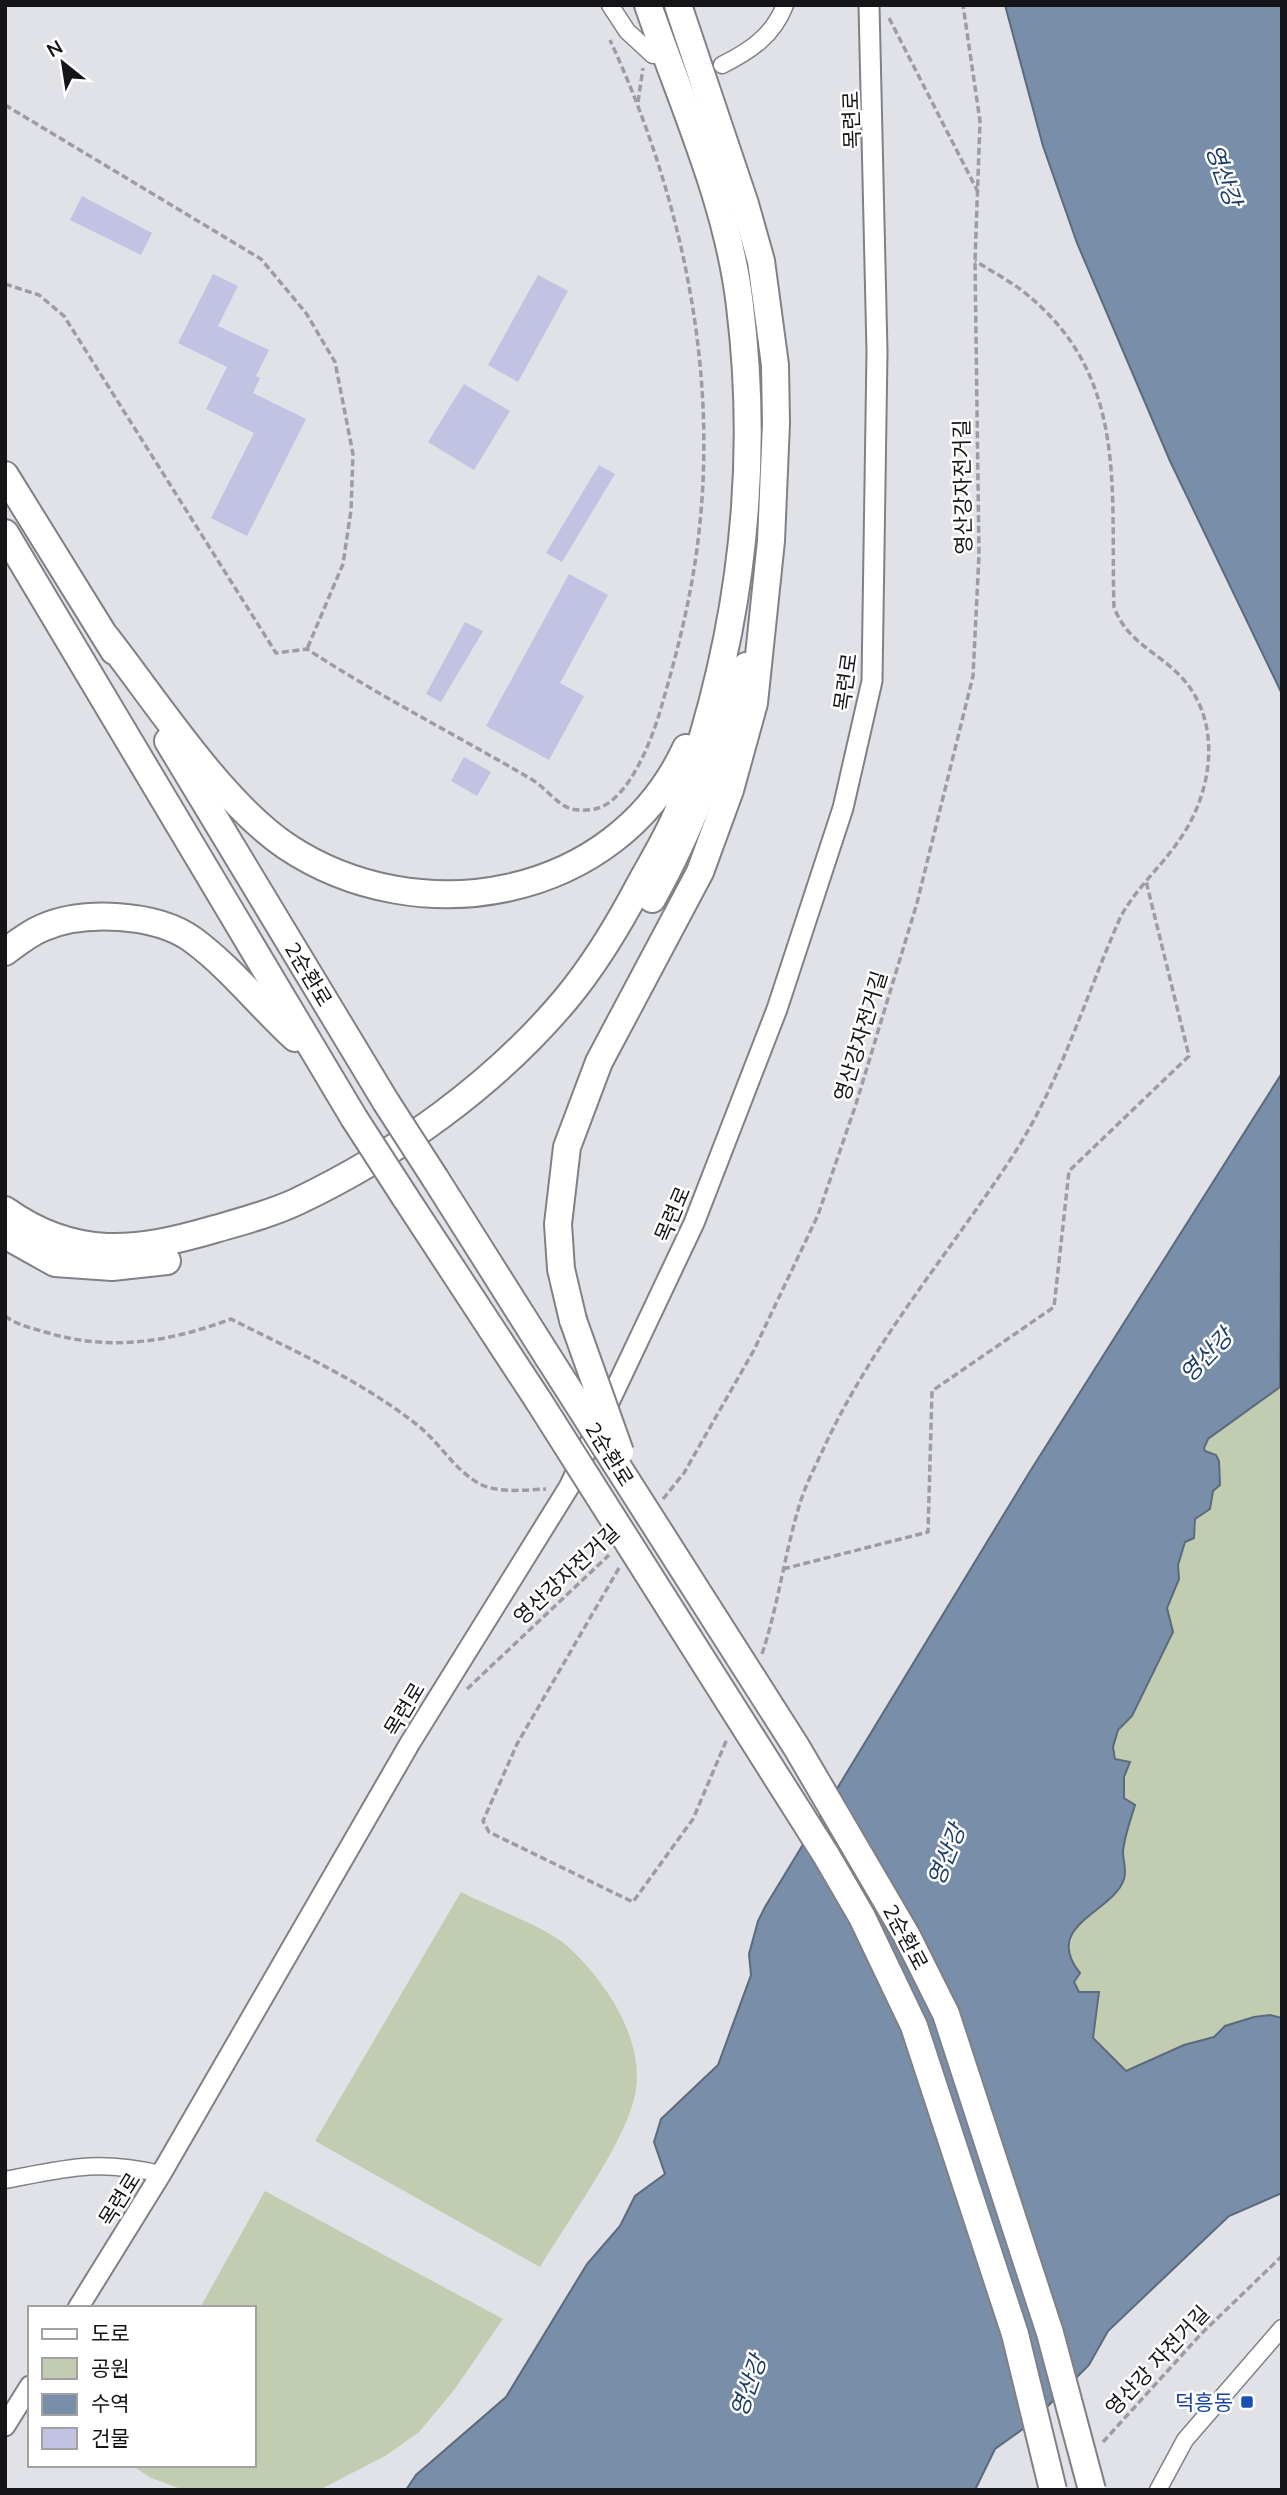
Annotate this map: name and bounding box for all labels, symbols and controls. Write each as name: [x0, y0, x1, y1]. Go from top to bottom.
north arrow: [28, 28, 98, 98]
text: N: [42, 34, 67, 62]
street label: 목련로: [837, 91, 865, 149]
water label: 영산강: [1200, 140, 1249, 212]
street label: 영산강자전거길: [948, 419, 976, 555]
street label: 목련로: [828, 651, 862, 713]
street label: 2순환로: [280, 937, 338, 1011]
street label: 영산강자전거길: [828, 968, 892, 1104]
street label: 목련로: [649, 1182, 695, 1246]
water label: 영산강: [1174, 1320, 1240, 1388]
street label: 2순환로: [580, 1417, 640, 1491]
street label: 영산강자전거길: [508, 1518, 624, 1630]
street label: 목련로: [378, 1677, 430, 1741]
water label: 영산강: [921, 1818, 972, 1890]
street label: 2순환로: [878, 1900, 934, 1974]
street label: 목련로: [93, 2168, 145, 2230]
street label: 영산강 자전거길: [1100, 2300, 1214, 2420]
legend: [28, 2306, 256, 2467]
text: 도로: [91, 2320, 130, 2346]
water label: 영산강: [724, 2349, 773, 2421]
text: 공원: [91, 2355, 130, 2381]
place label: 덕흥동: [1175, 2389, 1233, 2415]
text: 수역: [91, 2390, 130, 2416]
marker: 덕흥동: [1239, 2394, 1255, 2410]
text: 건물: [91, 2425, 130, 2451]

